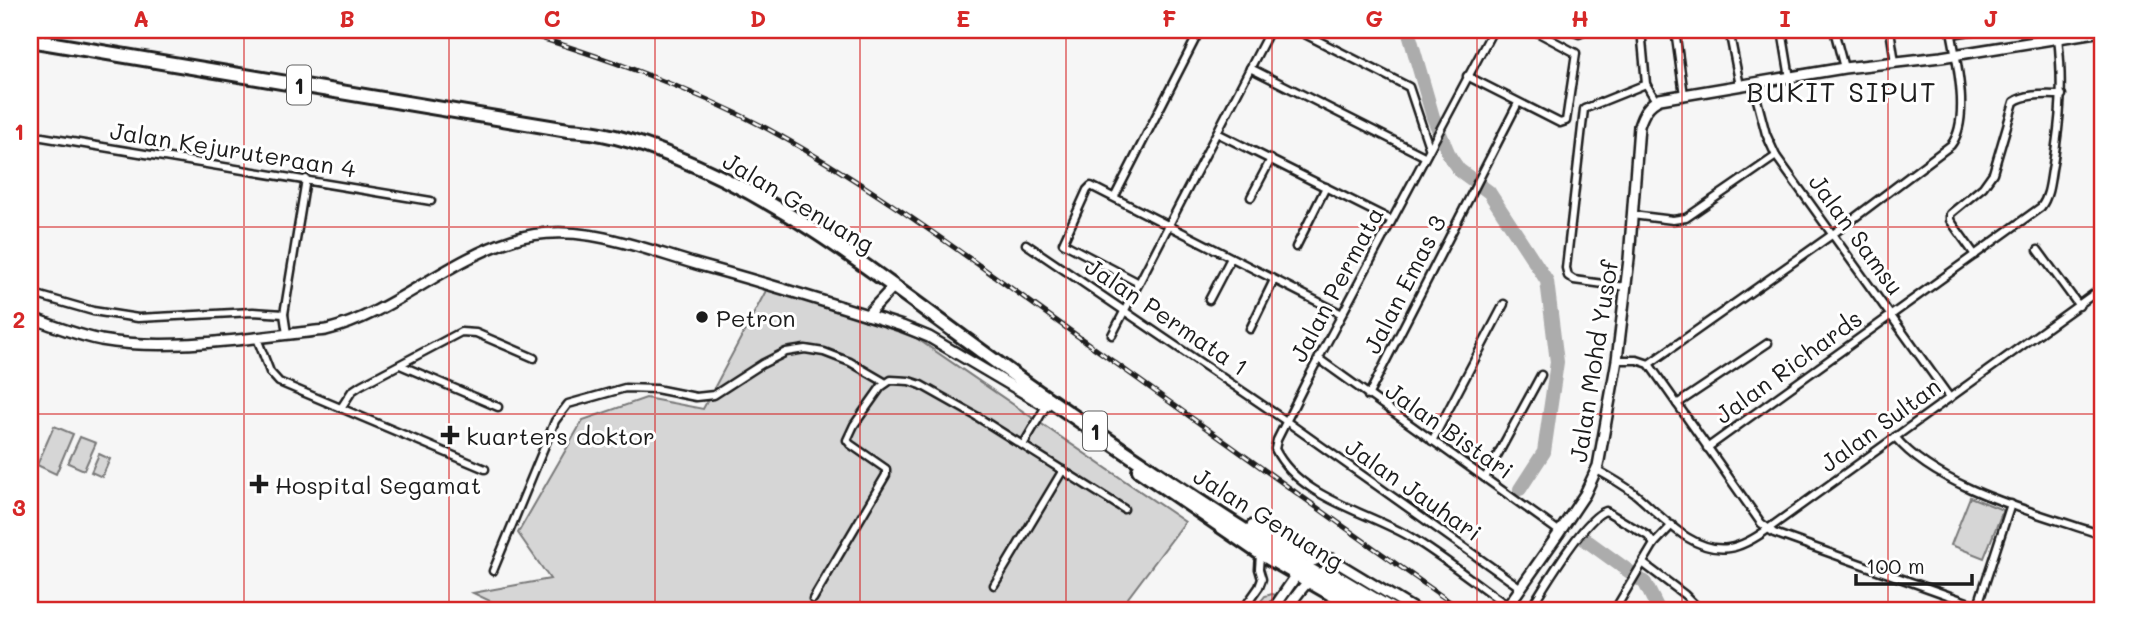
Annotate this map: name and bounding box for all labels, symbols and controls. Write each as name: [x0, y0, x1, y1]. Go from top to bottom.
text: A: [133, 3, 149, 33]
text: B: [339, 3, 355, 33]
text: C: [543, 3, 561, 33]
text: D: [750, 3, 766, 33]
text: E: [956, 3, 970, 33]
text: F: [1162, 3, 1176, 33]
text: G: [1365, 3, 1383, 33]
text: H: [1571, 3, 1589, 33]
text: I: [1779, 3, 1791, 33]
text: J: [1983, 3, 1999, 33]
road number: 1: [287, 66, 311, 104]
district label: BUKIT SIPUT: [1746, 73, 1938, 109]
street label: Jalan Kejuruteraan 4: [108, 114, 358, 184]
text: 1: [14, 116, 24, 146]
street label: Jalan Genuang: [718, 145, 880, 259]
street label: Jalan Samsu: [1803, 167, 1911, 301]
street label: Jalan Permata: [1282, 201, 1390, 367]
street label: Jalan Emas 3: [1356, 210, 1452, 358]
street label: Jalan Permata 1: [1080, 250, 1254, 382]
street label: Jalan Mohd Yusof: [1562, 257, 1624, 464]
place label: Petron: [716, 302, 796, 333]
street label: Jalan Richards: [1708, 302, 1868, 430]
text: 2: [13, 304, 25, 334]
marker: Petron: [694, 309, 710, 325]
street label: Jalan Sultan: [1814, 370, 1946, 478]
street label: Jalan Bistari: [1380, 375, 1520, 485]
road number: 1: [1083, 412, 1107, 450]
place label: kuarters doktor: [466, 420, 655, 451]
marker: kuarters doktor: [440, 425, 460, 445]
street label: Jalan Jauhari: [1340, 431, 1488, 547]
street label: Jalan Genuang: [1188, 459, 1350, 577]
place label: Hospital Segamat: [275, 469, 481, 500]
marker: Hospital Segamat: [249, 474, 269, 494]
text: 3: [12, 492, 26, 522]
scale bar: [1856, 543, 1971, 587]
text: 100 m: [1866, 552, 1925, 579]

